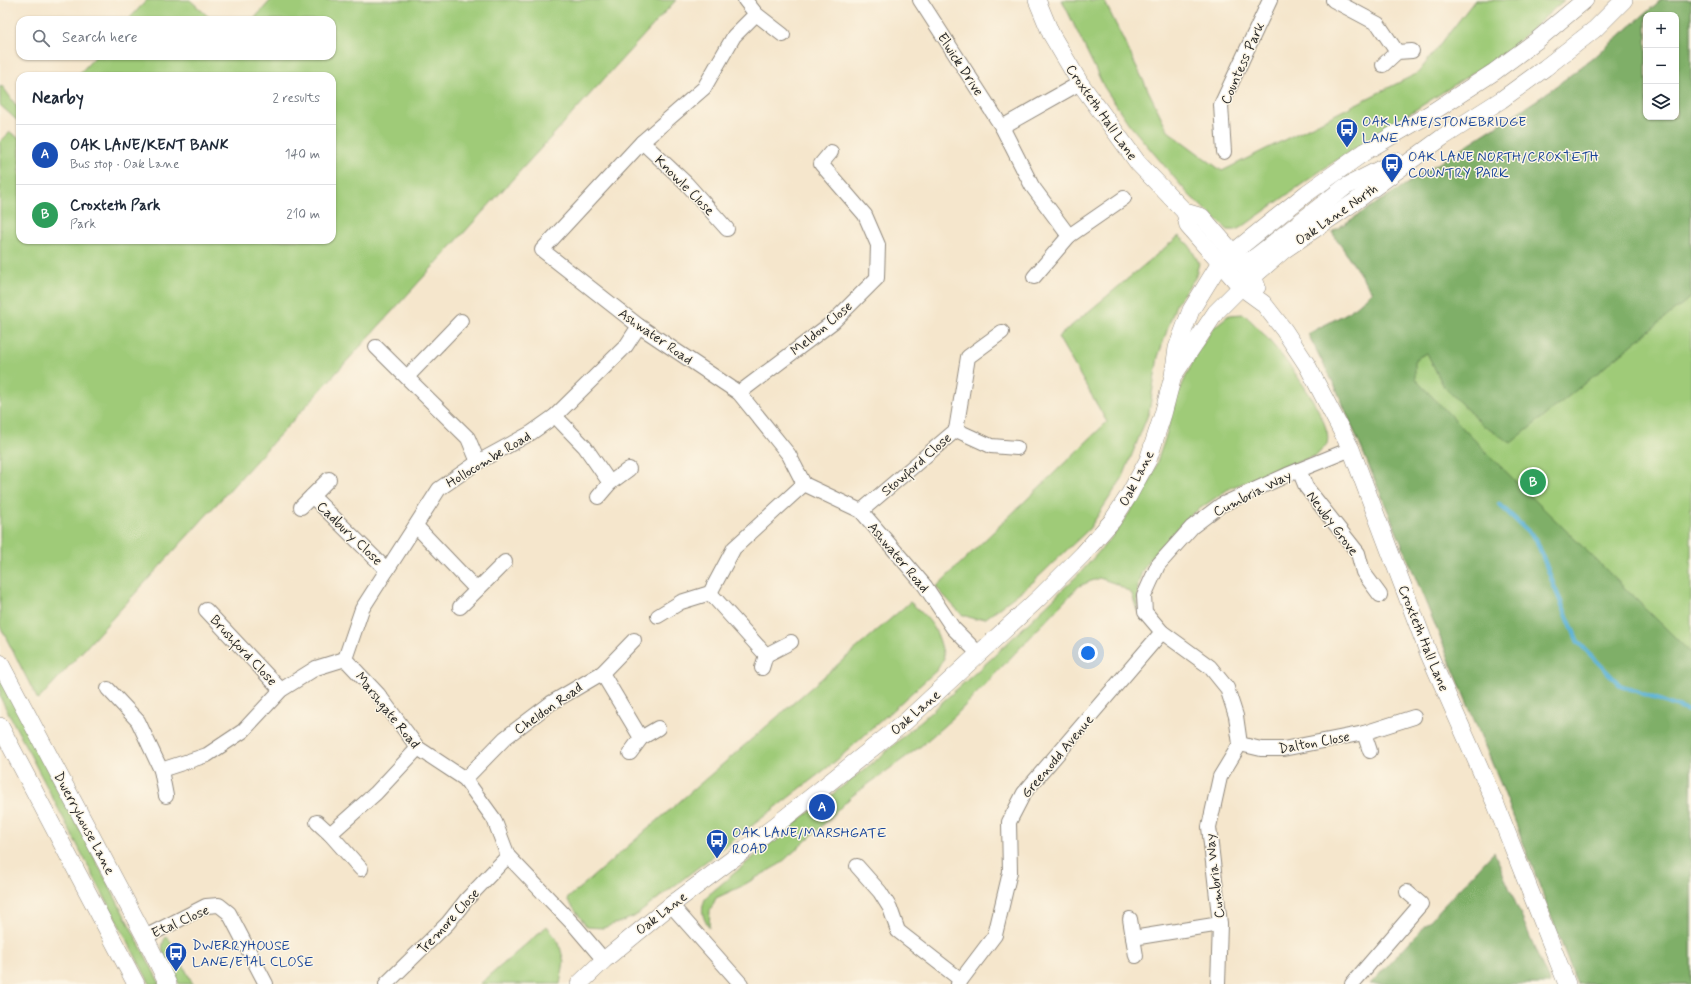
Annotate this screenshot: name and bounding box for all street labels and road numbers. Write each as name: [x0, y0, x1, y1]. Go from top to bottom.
street label: Countess Park: [1217, 19, 1269, 107]
street label: Elwick Drive: [933, 29, 987, 100]
street label: Croxteth Hall Lane: [1061, 61, 1141, 164]
street label: Knowle Close: [650, 152, 718, 220]
street label: Oak Lane North: [1292, 180, 1381, 250]
street label: Meldon Close: [787, 298, 856, 360]
street label: Ashwater Road: [615, 305, 696, 369]
street label: Hollocombe Road: [443, 427, 534, 492]
street label: Stowford Close: [878, 429, 957, 502]
street label: Oak Lane: [1115, 447, 1159, 510]
street label: Cumbria Way: [1210, 467, 1295, 521]
street label: Newby Grove: [1302, 488, 1362, 560]
street label: Cadbury Close: [313, 498, 386, 570]
street label: Ashwater Road: [863, 519, 933, 597]
street label: Croxteth Hall Lane: [1394, 583, 1453, 694]
street label: Brushford Close: [204, 611, 281, 691]
street label: Marshgate Road: [351, 669, 424, 753]
street label: Cheldon Road: [511, 679, 586, 739]
street label: Oak Lane: [887, 686, 945, 739]
street label: Greenodd Avenue: [1018, 711, 1098, 802]
street label: Dalton Close: [1277, 728, 1351, 758]
street label: Dwerryhouse Lane: [49, 769, 119, 878]
street label: Cumbria Way: [1201, 832, 1229, 919]
street label: Tremore Close: [414, 885, 484, 958]
street label: Oak Lane: [632, 888, 691, 940]
street label: Etal Close: [149, 901, 212, 943]

